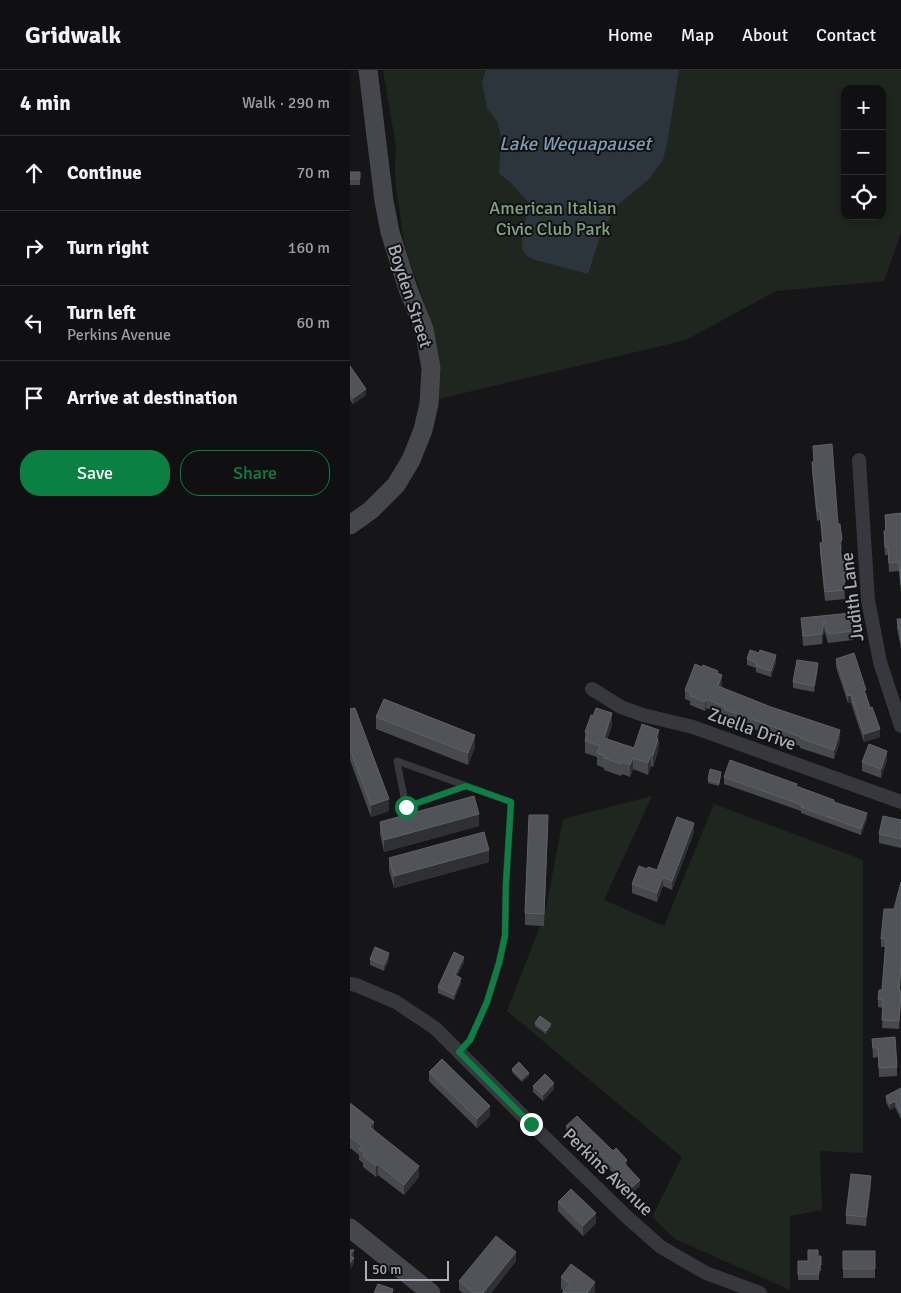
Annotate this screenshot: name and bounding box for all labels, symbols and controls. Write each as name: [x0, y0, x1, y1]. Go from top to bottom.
text: Gridwalk: [25, 20, 121, 50]
text: Home: [608, 24, 653, 46]
text: Map: [681, 24, 714, 46]
text: About: [742, 24, 788, 46]
text: Contact: [816, 24, 876, 46]
map controls: [841, 85, 886, 220]
button: +: [841, 85, 886, 130]
text: 4 min: [20, 90, 71, 116]
text: Walk · 290 m: [242, 93, 330, 113]
button: −: [841, 130, 886, 175]
water label: Lake Wequapauset: [499, 132, 653, 156]
icon: ahead: [20, 159, 48, 187]
text: Continue: [67, 161, 142, 185]
text: 70 m: [296, 163, 330, 183]
button: locate: [841, 175, 886, 220]
park label: American Italian Civic Club Park: [489, 197, 617, 240]
icon: right: [20, 234, 48, 262]
text: Turn right: [67, 236, 149, 260]
text: 160 m: [288, 238, 330, 258]
street label: Boyden Street: [383, 241, 437, 351]
text: Turn left: [67, 301, 136, 325]
icon: left: [20, 309, 48, 337]
text: 60 m: [296, 313, 330, 333]
text: Perkins Avenue: [67, 325, 171, 345]
icon: arrive: [20, 384, 48, 412]
text: Arrive at destination: [67, 386, 238, 410]
button: Save: [20, 450, 170, 496]
button: Share: [180, 450, 330, 496]
street label: Judith Lane: [836, 551, 868, 643]
street label: Zuella Drive: [705, 703, 799, 755]
route start: [395, 796, 418, 819]
route end: [520, 1113, 543, 1136]
street label: Perkins Avenue: [558, 1123, 658, 1221]
scale bar: [365, 1258, 449, 1281]
text: 50 m: [372, 1261, 401, 1278]

